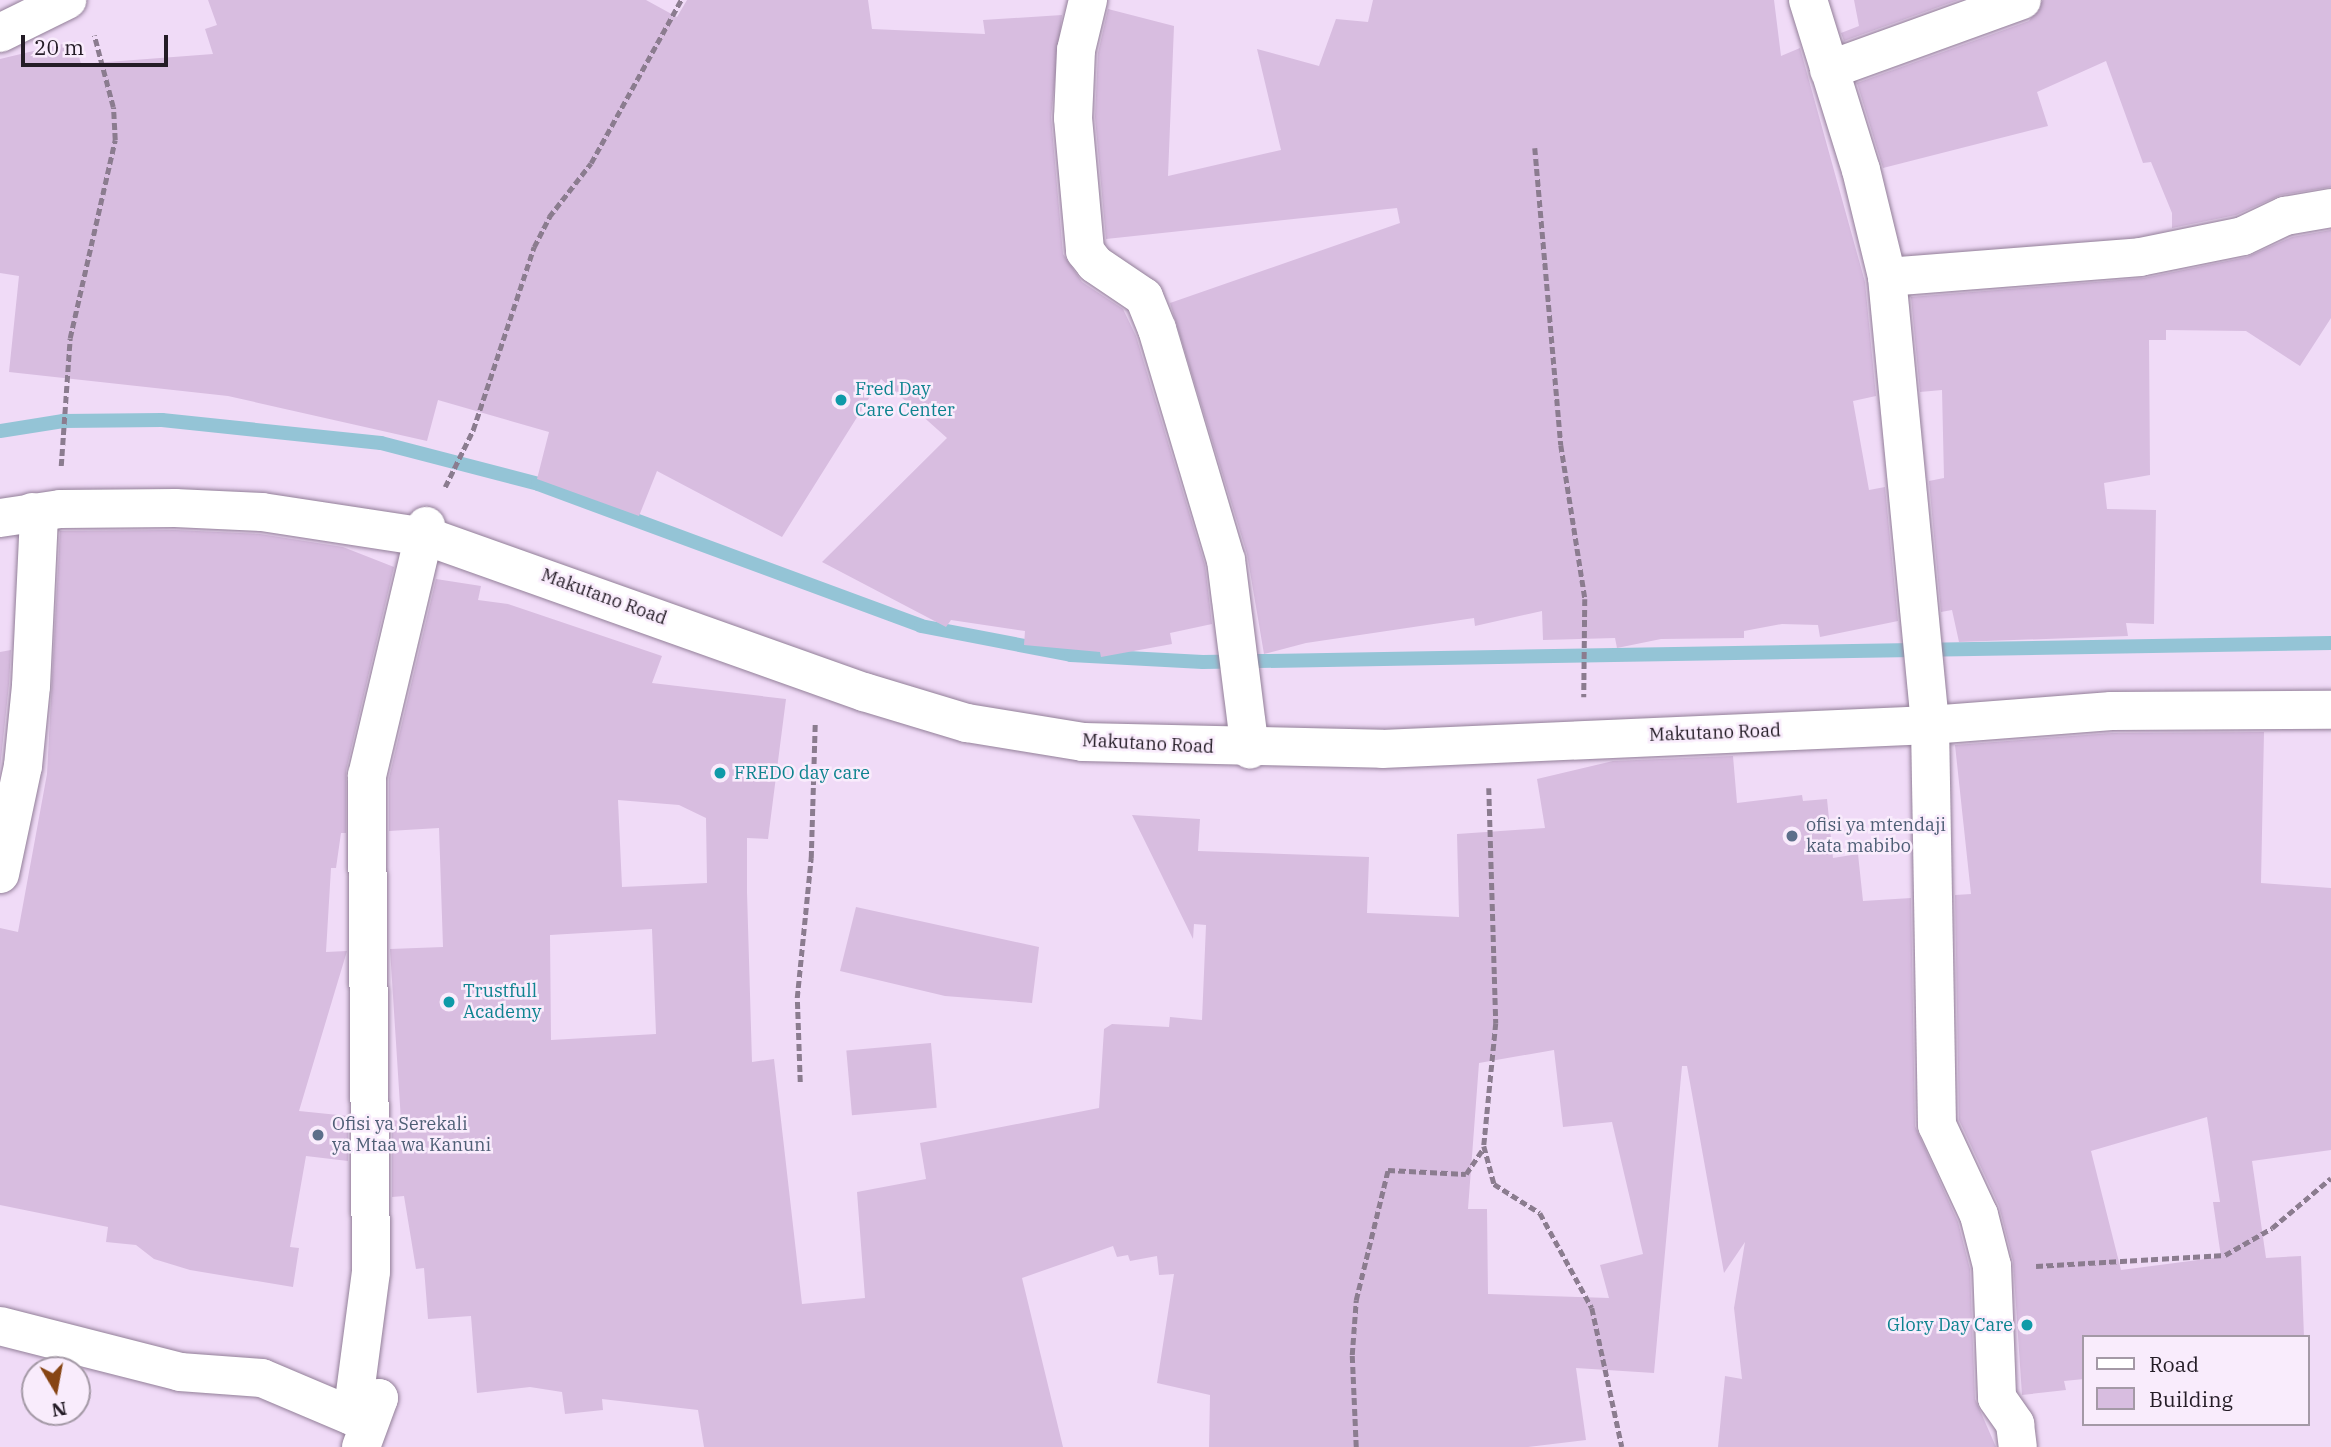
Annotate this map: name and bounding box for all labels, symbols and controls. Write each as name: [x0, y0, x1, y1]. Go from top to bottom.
scale bar: [24, 21, 172, 65]
text: 20 m: [34, 33, 84, 61]
place label: Fred Day Care Center: [855, 379, 955, 422]
marker: Fred Day Care Center: [833, 392, 849, 408]
street label: Makutano Road: [538, 564, 670, 630]
street label: Makutano Road: [1649, 720, 1781, 746]
street label: Makutano Road: [1082, 730, 1214, 758]
place label: FREDO day care: [734, 762, 870, 784]
marker: FREDO day care: [712, 765, 728, 781]
place label: ofisi ya mtendaji kata mabibo: [1806, 815, 1946, 858]
marker: ofisi ya mtendaji kata mabibo: [1784, 828, 1800, 844]
place label: Trustfull Academy: [463, 981, 541, 1024]
marker: Trustfull Academy: [441, 994, 457, 1010]
place label: Ofisi ya Serekali ya Mtaa wa Kanuni: [332, 1114, 491, 1156]
marker: Ofisi ya Serekali ya Mtaa wa Kanuni: [310, 1127, 326, 1143]
place label: Glory Day Care: [1887, 1314, 2013, 1336]
marker: Glory Day Care: [2019, 1317, 2035, 1333]
legend: [2082, 1335, 2310, 1426]
text: Road: [2149, 1350, 2199, 1378]
north arrow: [21, 1356, 91, 1426]
text: Building: [2149, 1385, 2233, 1413]
text: N: [50, 1397, 69, 1423]

